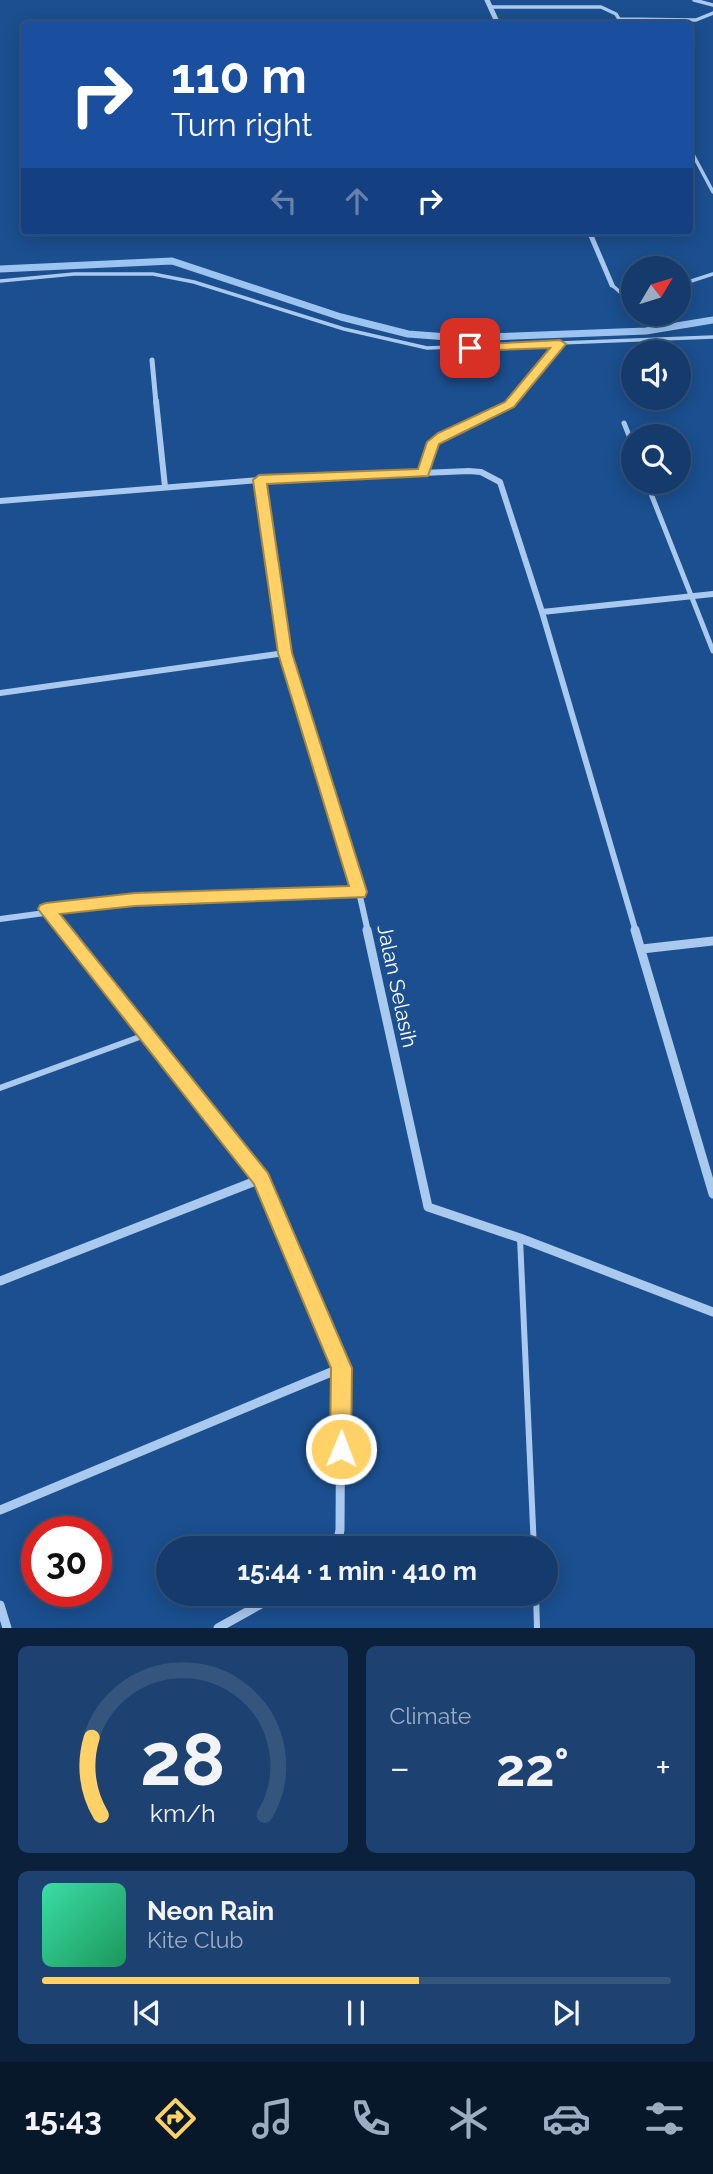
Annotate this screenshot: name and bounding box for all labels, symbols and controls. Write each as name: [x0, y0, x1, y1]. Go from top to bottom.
text: 110 m: [171, 47, 307, 104]
icon: right: [56, 49, 147, 140]
text: Turn right: [171, 106, 312, 143]
icon: left: [265, 182, 303, 220]
icon: ahead: [338, 182, 376, 220]
icon: right: [411, 182, 449, 220]
north arrow: [621, 256, 691, 326]
map controls: [621, 256, 691, 494]
pin: [440, 318, 500, 378]
icon: arrive: [451, 329, 489, 367]
button: sound: [621, 340, 691, 410]
button: search: [621, 424, 691, 494]
street label: Jalan Selasih: [372, 922, 423, 1050]
position arrow: [304, 1412, 378, 1486]
speed limit sign: 30: [21, 1516, 112, 1607]
text: 15:44 · 1 min · 410 m: [237, 1556, 477, 1586]
text: Climate: [390, 1702, 471, 1729]
text: 28: [140, 1718, 225, 1803]
text: 22°: [496, 1737, 569, 1798]
text: −: [390, 1745, 410, 1790]
text: +: [655, 1745, 671, 1790]
text: km/h: [150, 1798, 216, 1828]
text: Neon Rain: [147, 1896, 274, 1926]
text: Kite Club: [147, 1926, 244, 1953]
icon: previous: [128, 1994, 166, 2032]
icon: pause: [337, 1994, 375, 2032]
icon: next: [547, 1994, 585, 2032]
icon: directions: [151, 2094, 200, 2143]
icon: music: [248, 2094, 297, 2143]
icon: phone: [346, 2094, 395, 2143]
icon: climate: [444, 2094, 493, 2143]
icon: car: [542, 2094, 591, 2143]
icon: filters: [640, 2094, 689, 2143]
text: 15:43: [24, 2100, 102, 2137]

